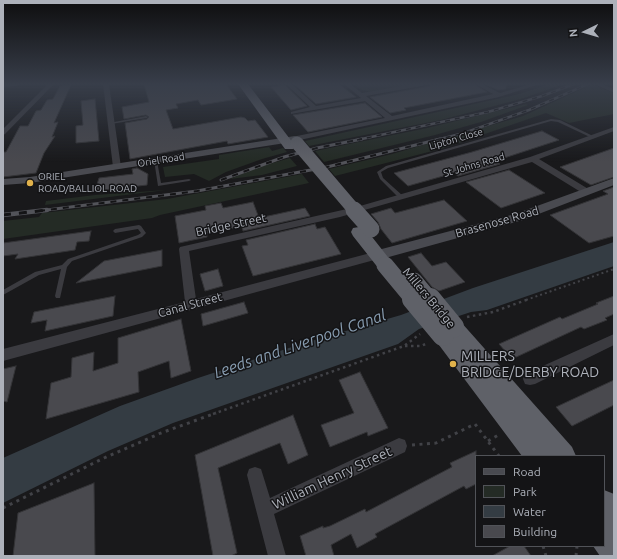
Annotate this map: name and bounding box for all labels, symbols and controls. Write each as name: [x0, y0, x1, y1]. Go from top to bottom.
north arrow: [565, 12, 605, 52]
text: N: [567, 28, 579, 38]
street label: Lipton Close: [428, 126, 484, 152]
street label: Oriel Road: [137, 150, 185, 170]
street label: St Johns Road: [442, 151, 506, 179]
place label: ORIEL ROAD/BALLIOL ROAD: [38, 171, 137, 194]
marker: ORIEL ROAD/BALLIOL ROAD: [25, 178, 35, 188]
street label: Brasenose Road: [454, 203, 540, 241]
street label: Bridge Street: [194, 210, 268, 240]
street label: Millers Bridge: [400, 265, 458, 331]
street label: Canal Street: [156, 290, 224, 320]
water label: Leeds and Liverpool Canal: [211, 305, 389, 383]
place label: MILLERS BRIDGE/DERBY ROAD: [461, 348, 599, 380]
marker: MILLERS BRIDGE/DERBY ROAD: [448, 359, 458, 369]
street label: William Henry Street: [270, 443, 394, 513]
legend: [475, 455, 605, 547]
text: Road: [513, 465, 541, 478]
text: Park: [513, 485, 537, 498]
text: Water: [513, 505, 546, 518]
text: Building: [513, 525, 557, 538]

